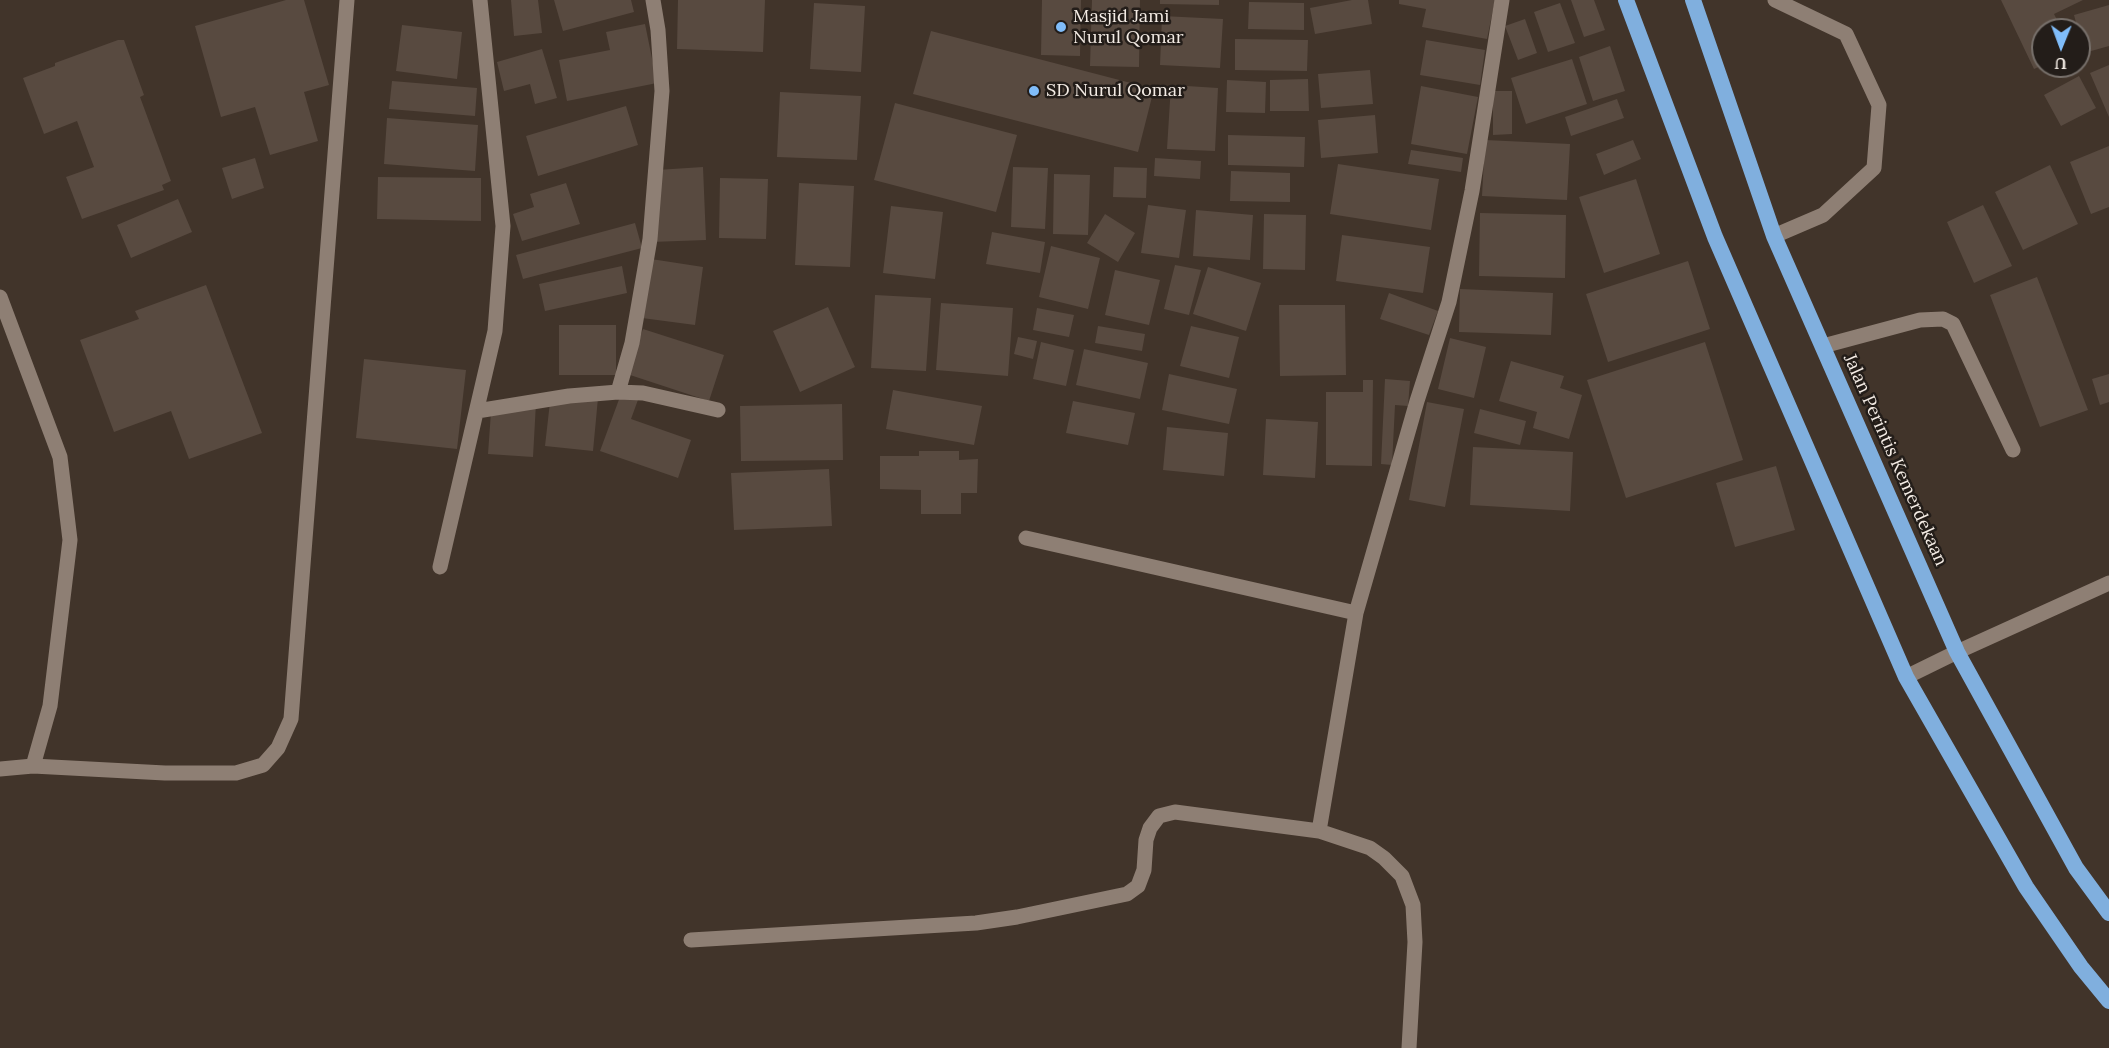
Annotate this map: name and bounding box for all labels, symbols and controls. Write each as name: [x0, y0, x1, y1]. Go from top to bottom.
place label: Masjid Jami Nurul Qomar: [1073, 6, 1184, 48]
north arrow: [2031, 18, 2091, 78]
marker: Masjid Jami Nurul Qomar: [1054, 20, 1068, 34]
text: U: [2054, 54, 2067, 74]
place label: SD Nurul Qomar: [1046, 80, 1185, 102]
marker: SD Nurul Qomar: [1027, 84, 1041, 98]
street label: Jalan Perintis Kemerdekaan: [1838, 351, 1952, 569]

